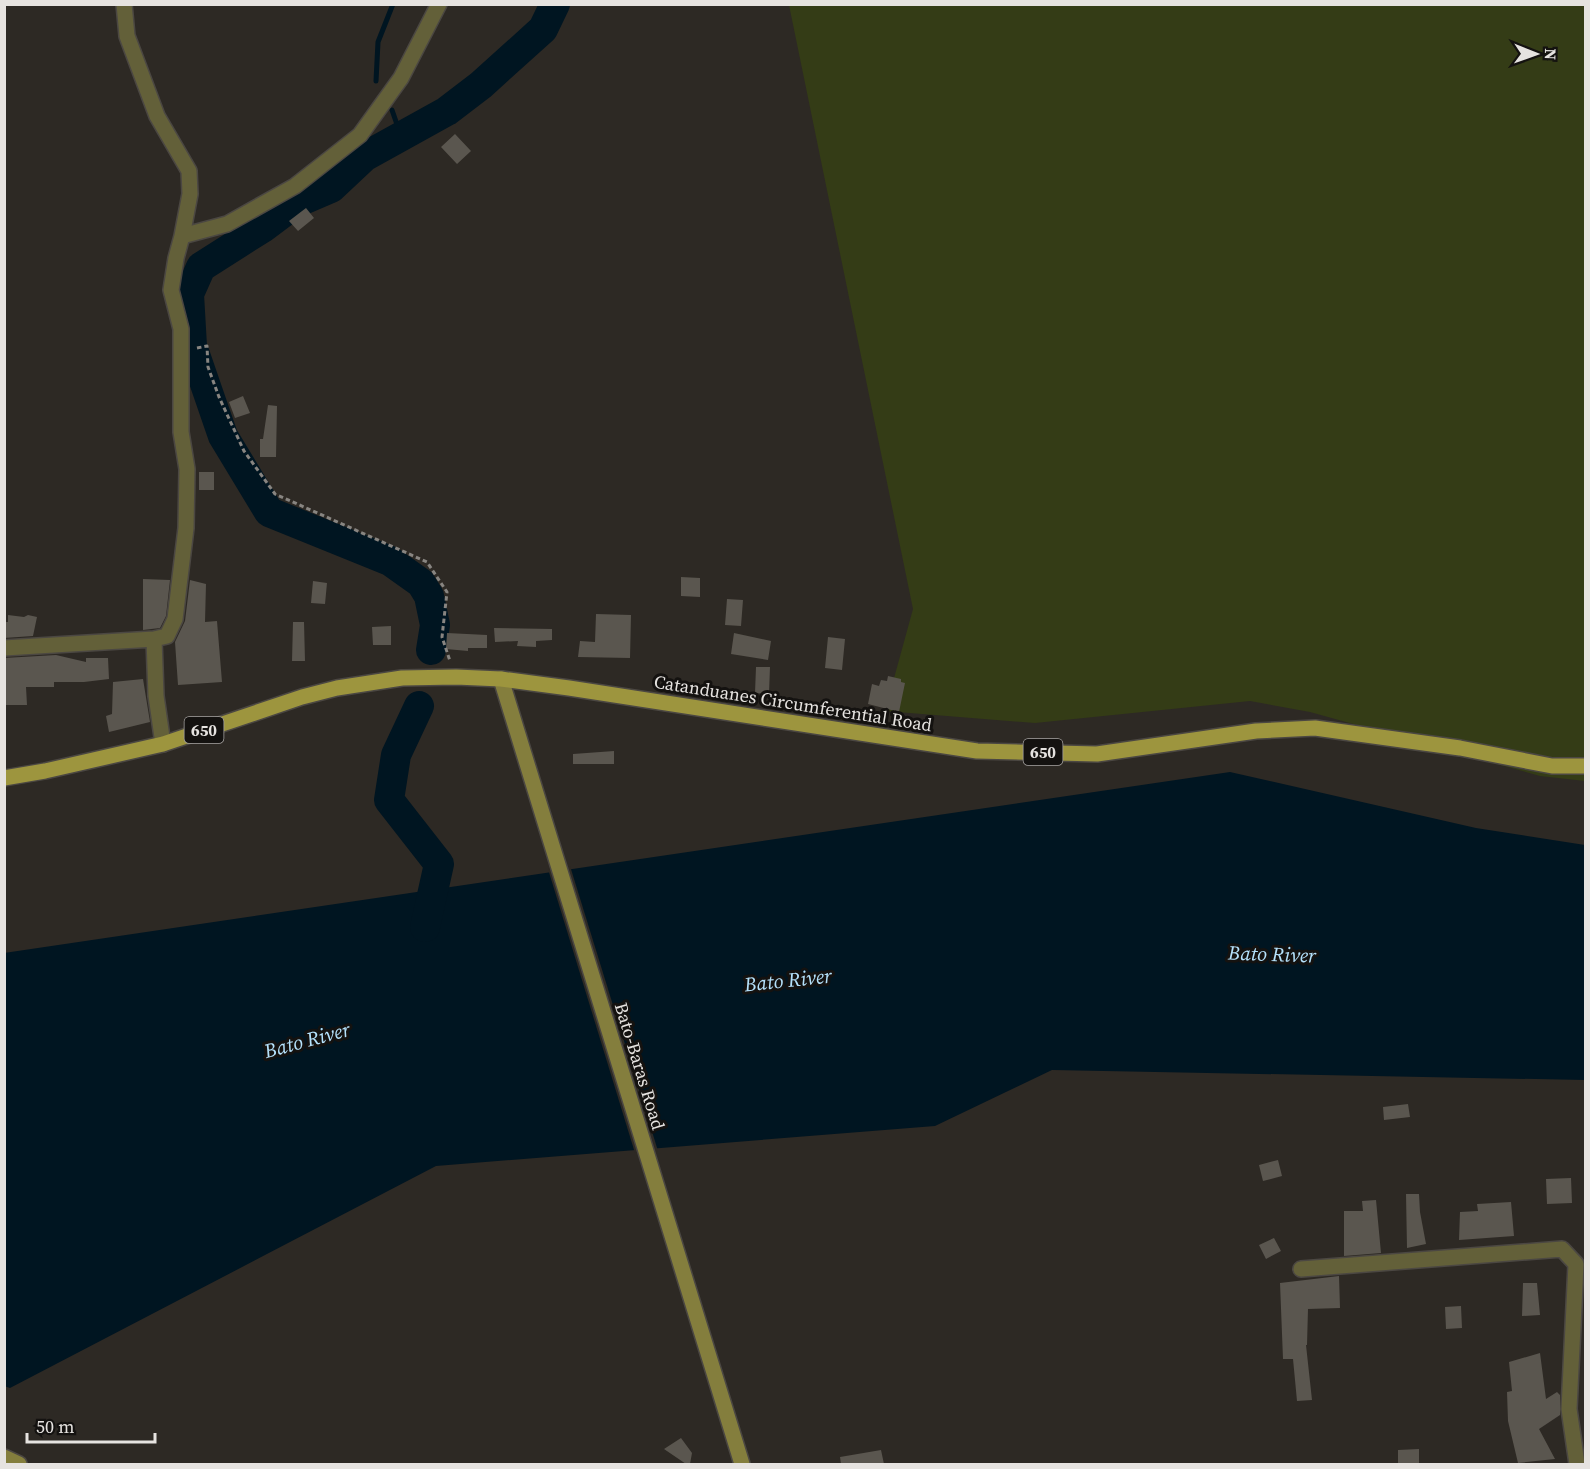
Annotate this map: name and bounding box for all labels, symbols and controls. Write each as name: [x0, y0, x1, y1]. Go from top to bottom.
north arrow: [1506, 24, 1566, 84]
text: N: [1540, 48, 1562, 61]
street label: Catanduanes Circumferential Road: [652, 669, 934, 737]
road number: 650: [184, 717, 224, 743]
road number: 650: [1024, 739, 1062, 765]
water label: Bato River: [1226, 938, 1318, 970]
water label: Bato River: [742, 961, 834, 999]
street label: Bato-Baras Road: [609, 999, 671, 1133]
water label: Bato River: [260, 1015, 354, 1065]
scale bar: [27, 1406, 154, 1444]
text: 50 m: [36, 1414, 74, 1439]

